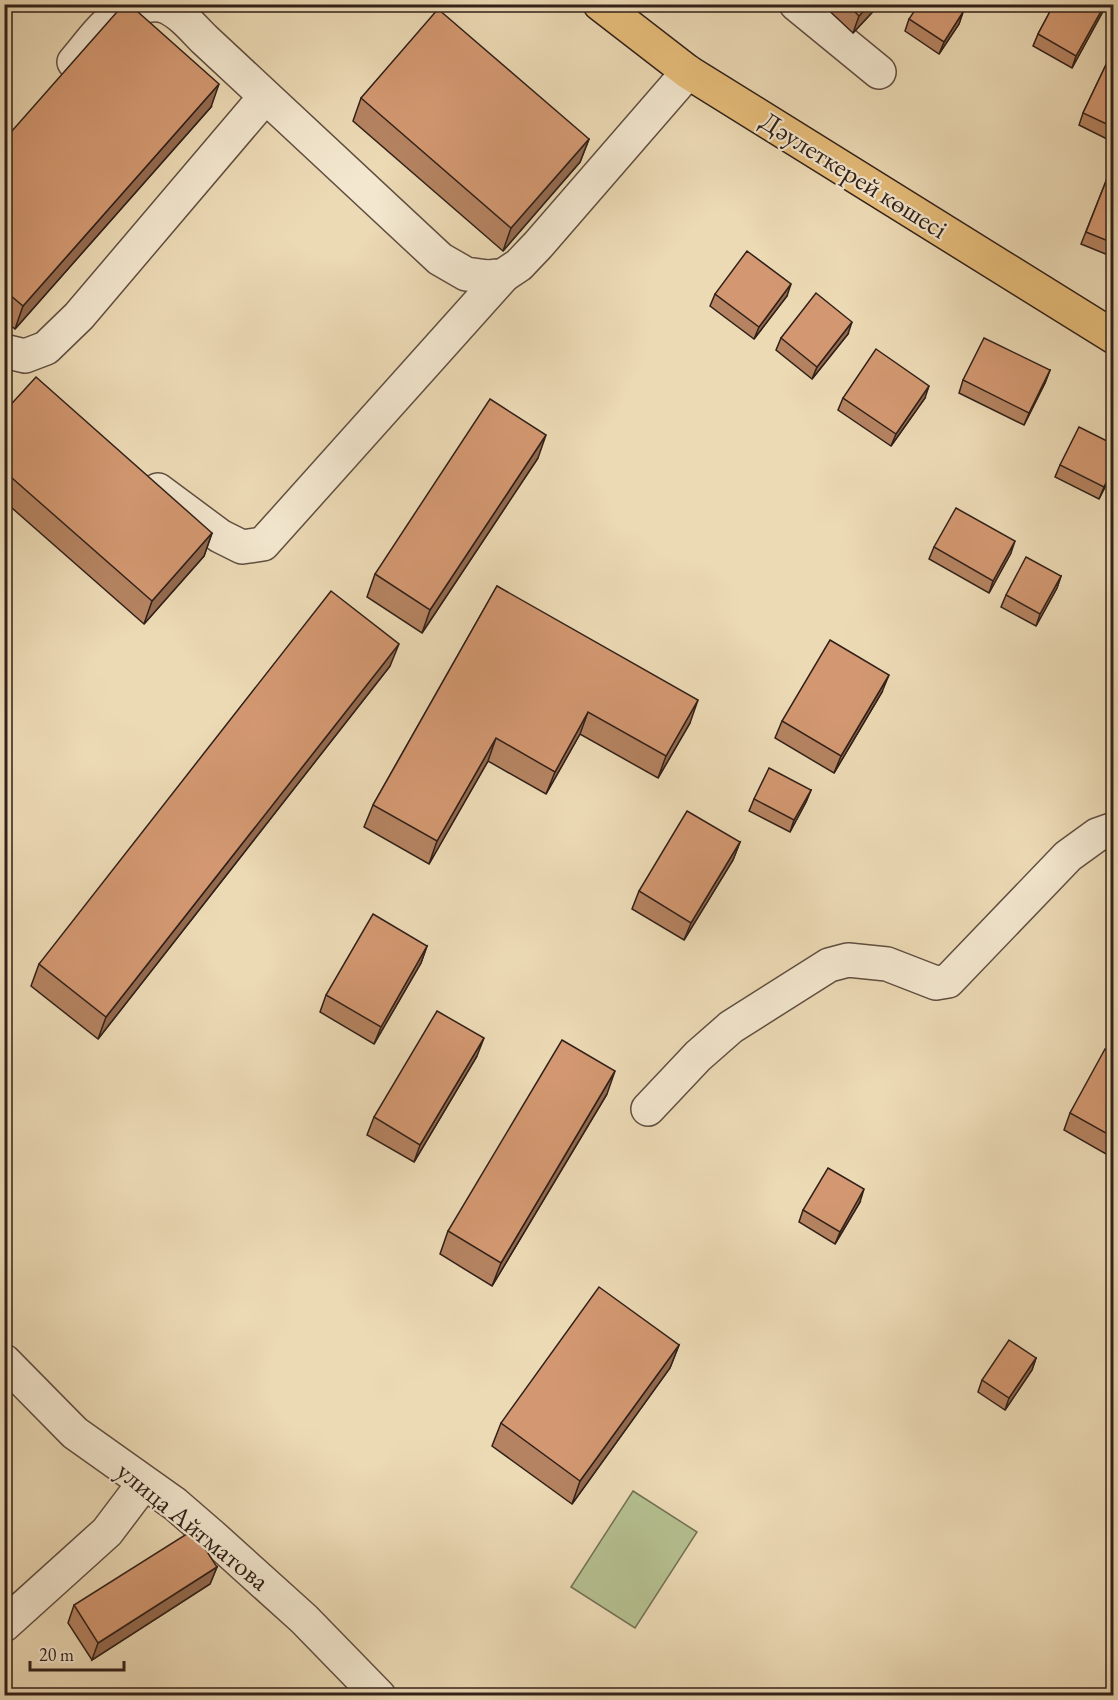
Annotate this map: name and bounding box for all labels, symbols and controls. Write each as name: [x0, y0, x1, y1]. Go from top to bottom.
street label: Дәулеткерей көшесі: [754, 103, 955, 246]
street label: улица Айтматова: [110, 1453, 277, 1598]
scale bar: [30, 1634, 124, 1672]
text: 20 m: [39, 1643, 74, 1666]

